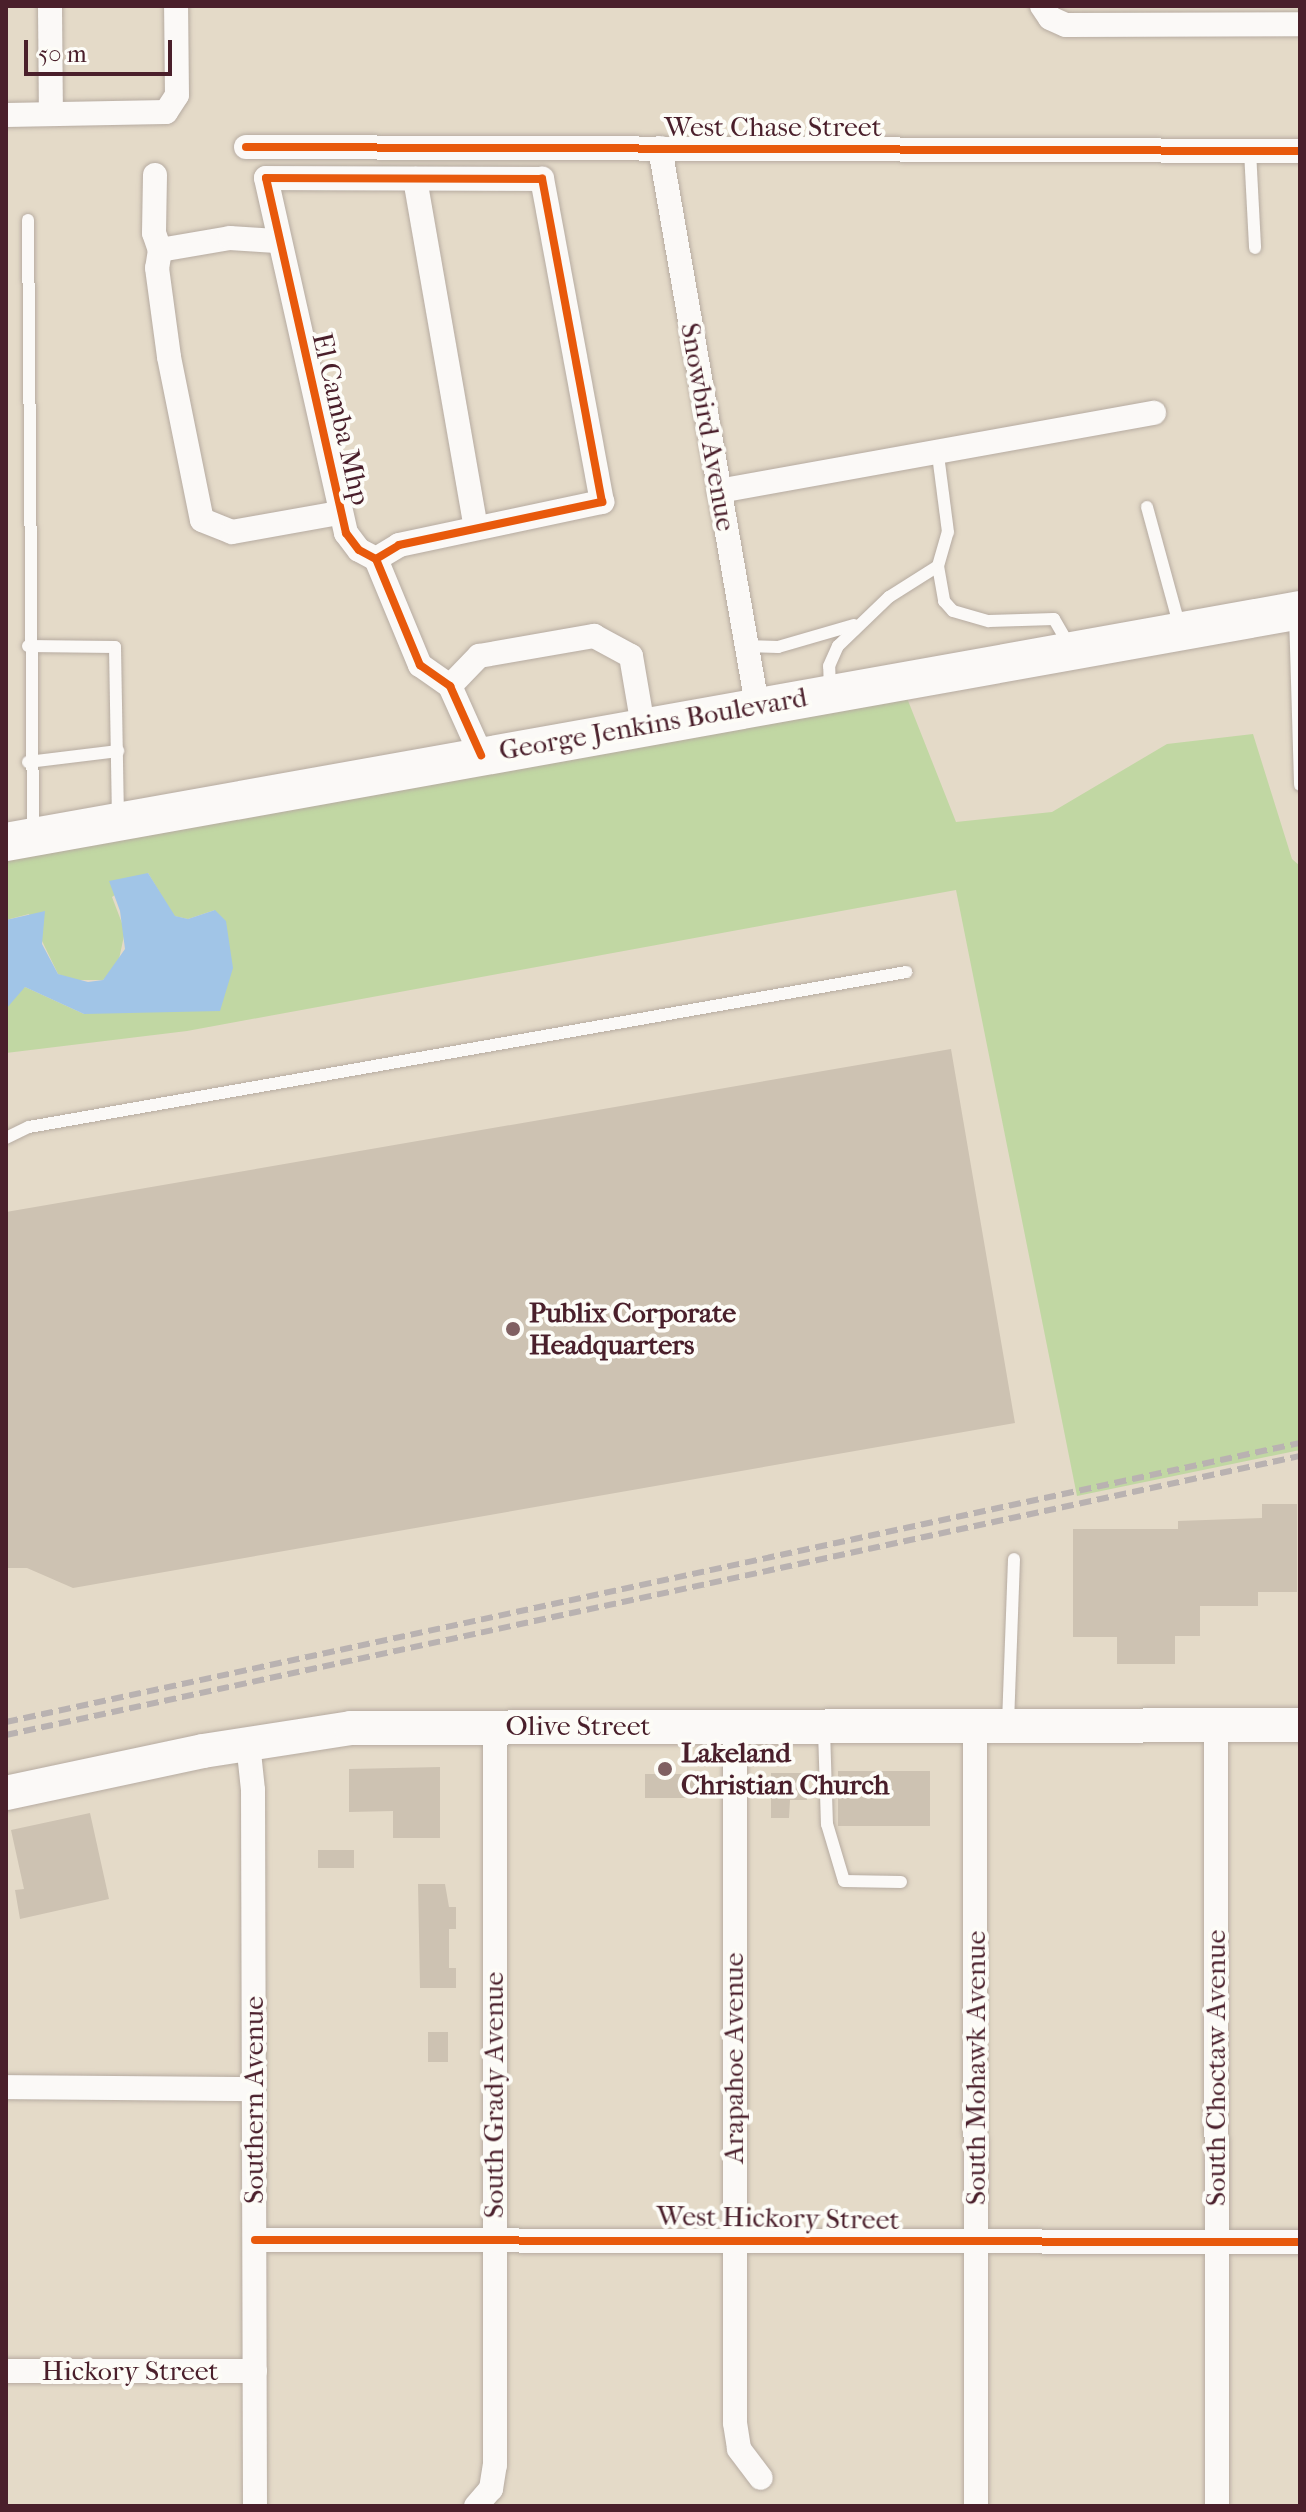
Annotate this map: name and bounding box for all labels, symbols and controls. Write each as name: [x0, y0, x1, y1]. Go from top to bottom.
scale bar: [28, 24, 176, 74]
text: 50 m: [38, 40, 87, 68]
street label: West Chase Street: [664, 110, 882, 144]
street label: Snowbird Avenue: [673, 320, 743, 534]
street label: El Camba Mhp: [305, 329, 377, 509]
street label: George Jenkins Boulevard: [496, 680, 810, 768]
place label: Publix Corporate Headquarters: [529, 1296, 736, 1362]
marker: Publix Corporate Headquarters: [504, 1320, 522, 1338]
street label: Olive Street: [506, 1709, 650, 1743]
place label: Lakeland Christian Church: [681, 1736, 889, 1802]
marker: Lakeland Christian Church: [656, 1760, 674, 1778]
street label: South Choctaw Avenue: [1199, 1930, 1233, 2206]
street label: South Mohawk Avenue: [959, 1931, 993, 2205]
street label: Arapahoe Avenue: [717, 1952, 751, 2164]
street label: South Grady Avenue: [477, 1972, 511, 2218]
street label: Southern Avenue: [237, 1996, 271, 2204]
street label: West Hickory Street: [656, 2199, 900, 2237]
street label: Hickory Street: [41, 2354, 219, 2388]

